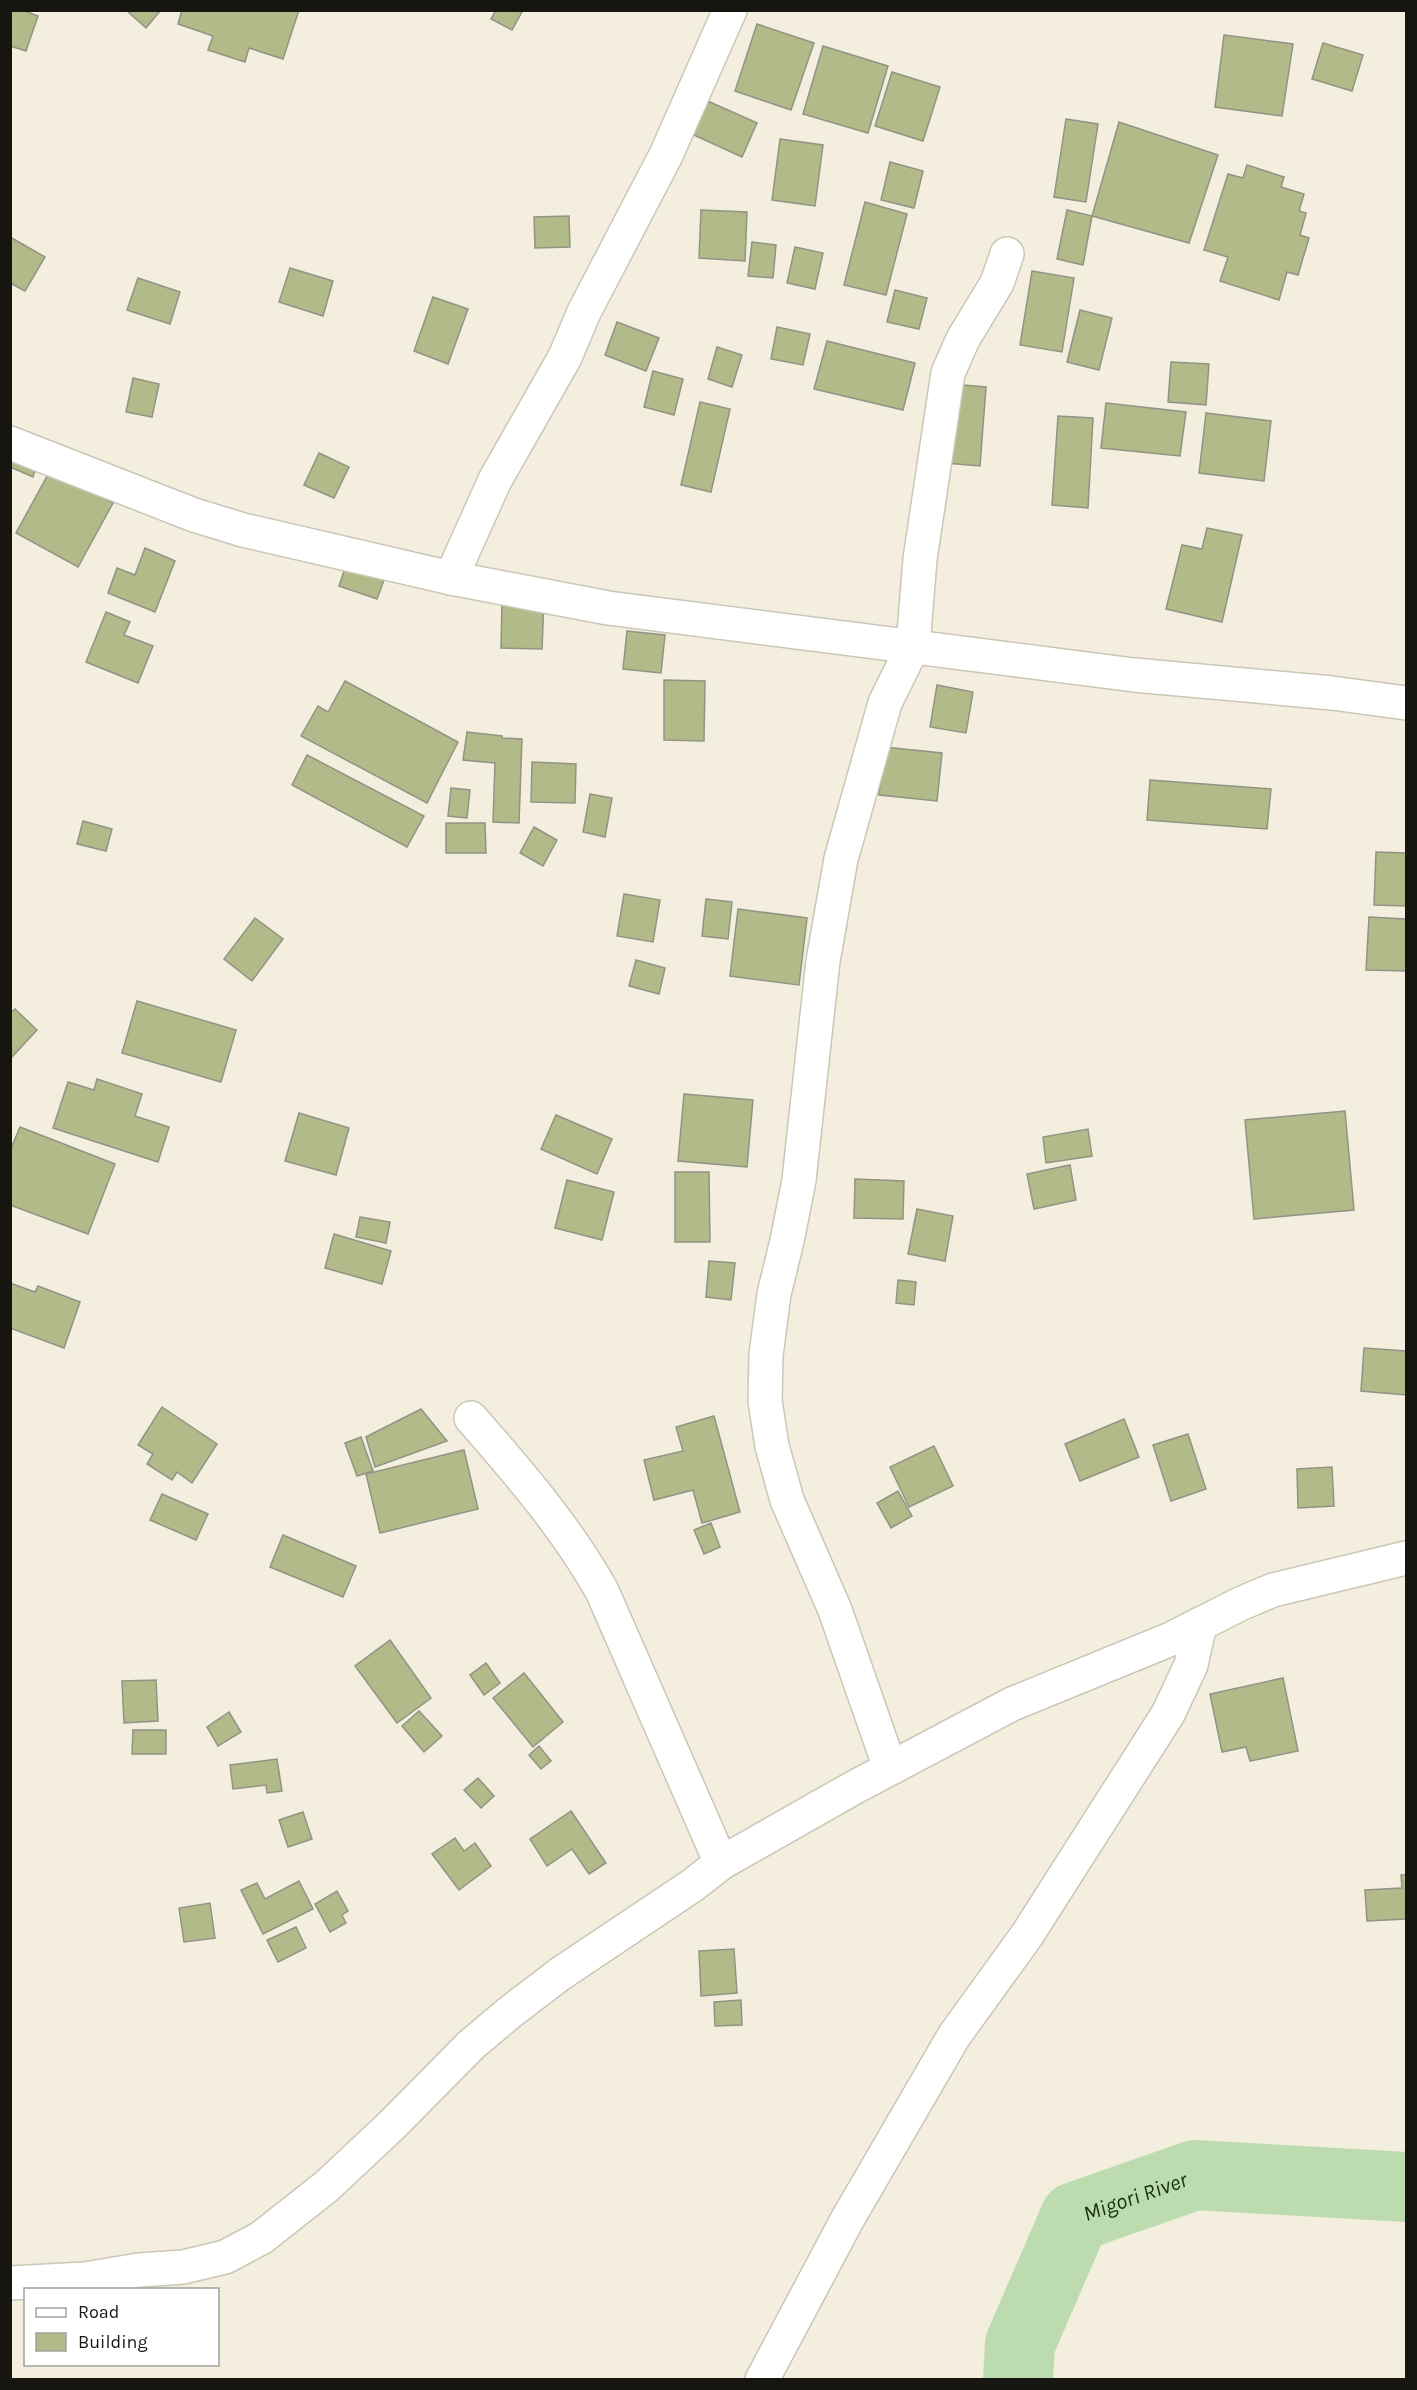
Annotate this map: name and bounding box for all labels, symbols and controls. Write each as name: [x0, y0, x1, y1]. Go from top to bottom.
water label: Migori River: [1080, 2166, 1192, 2227]
legend: [24, 2288, 219, 2366]
text: Road: [78, 2301, 119, 2323]
text: Building: [78, 2331, 148, 2353]

